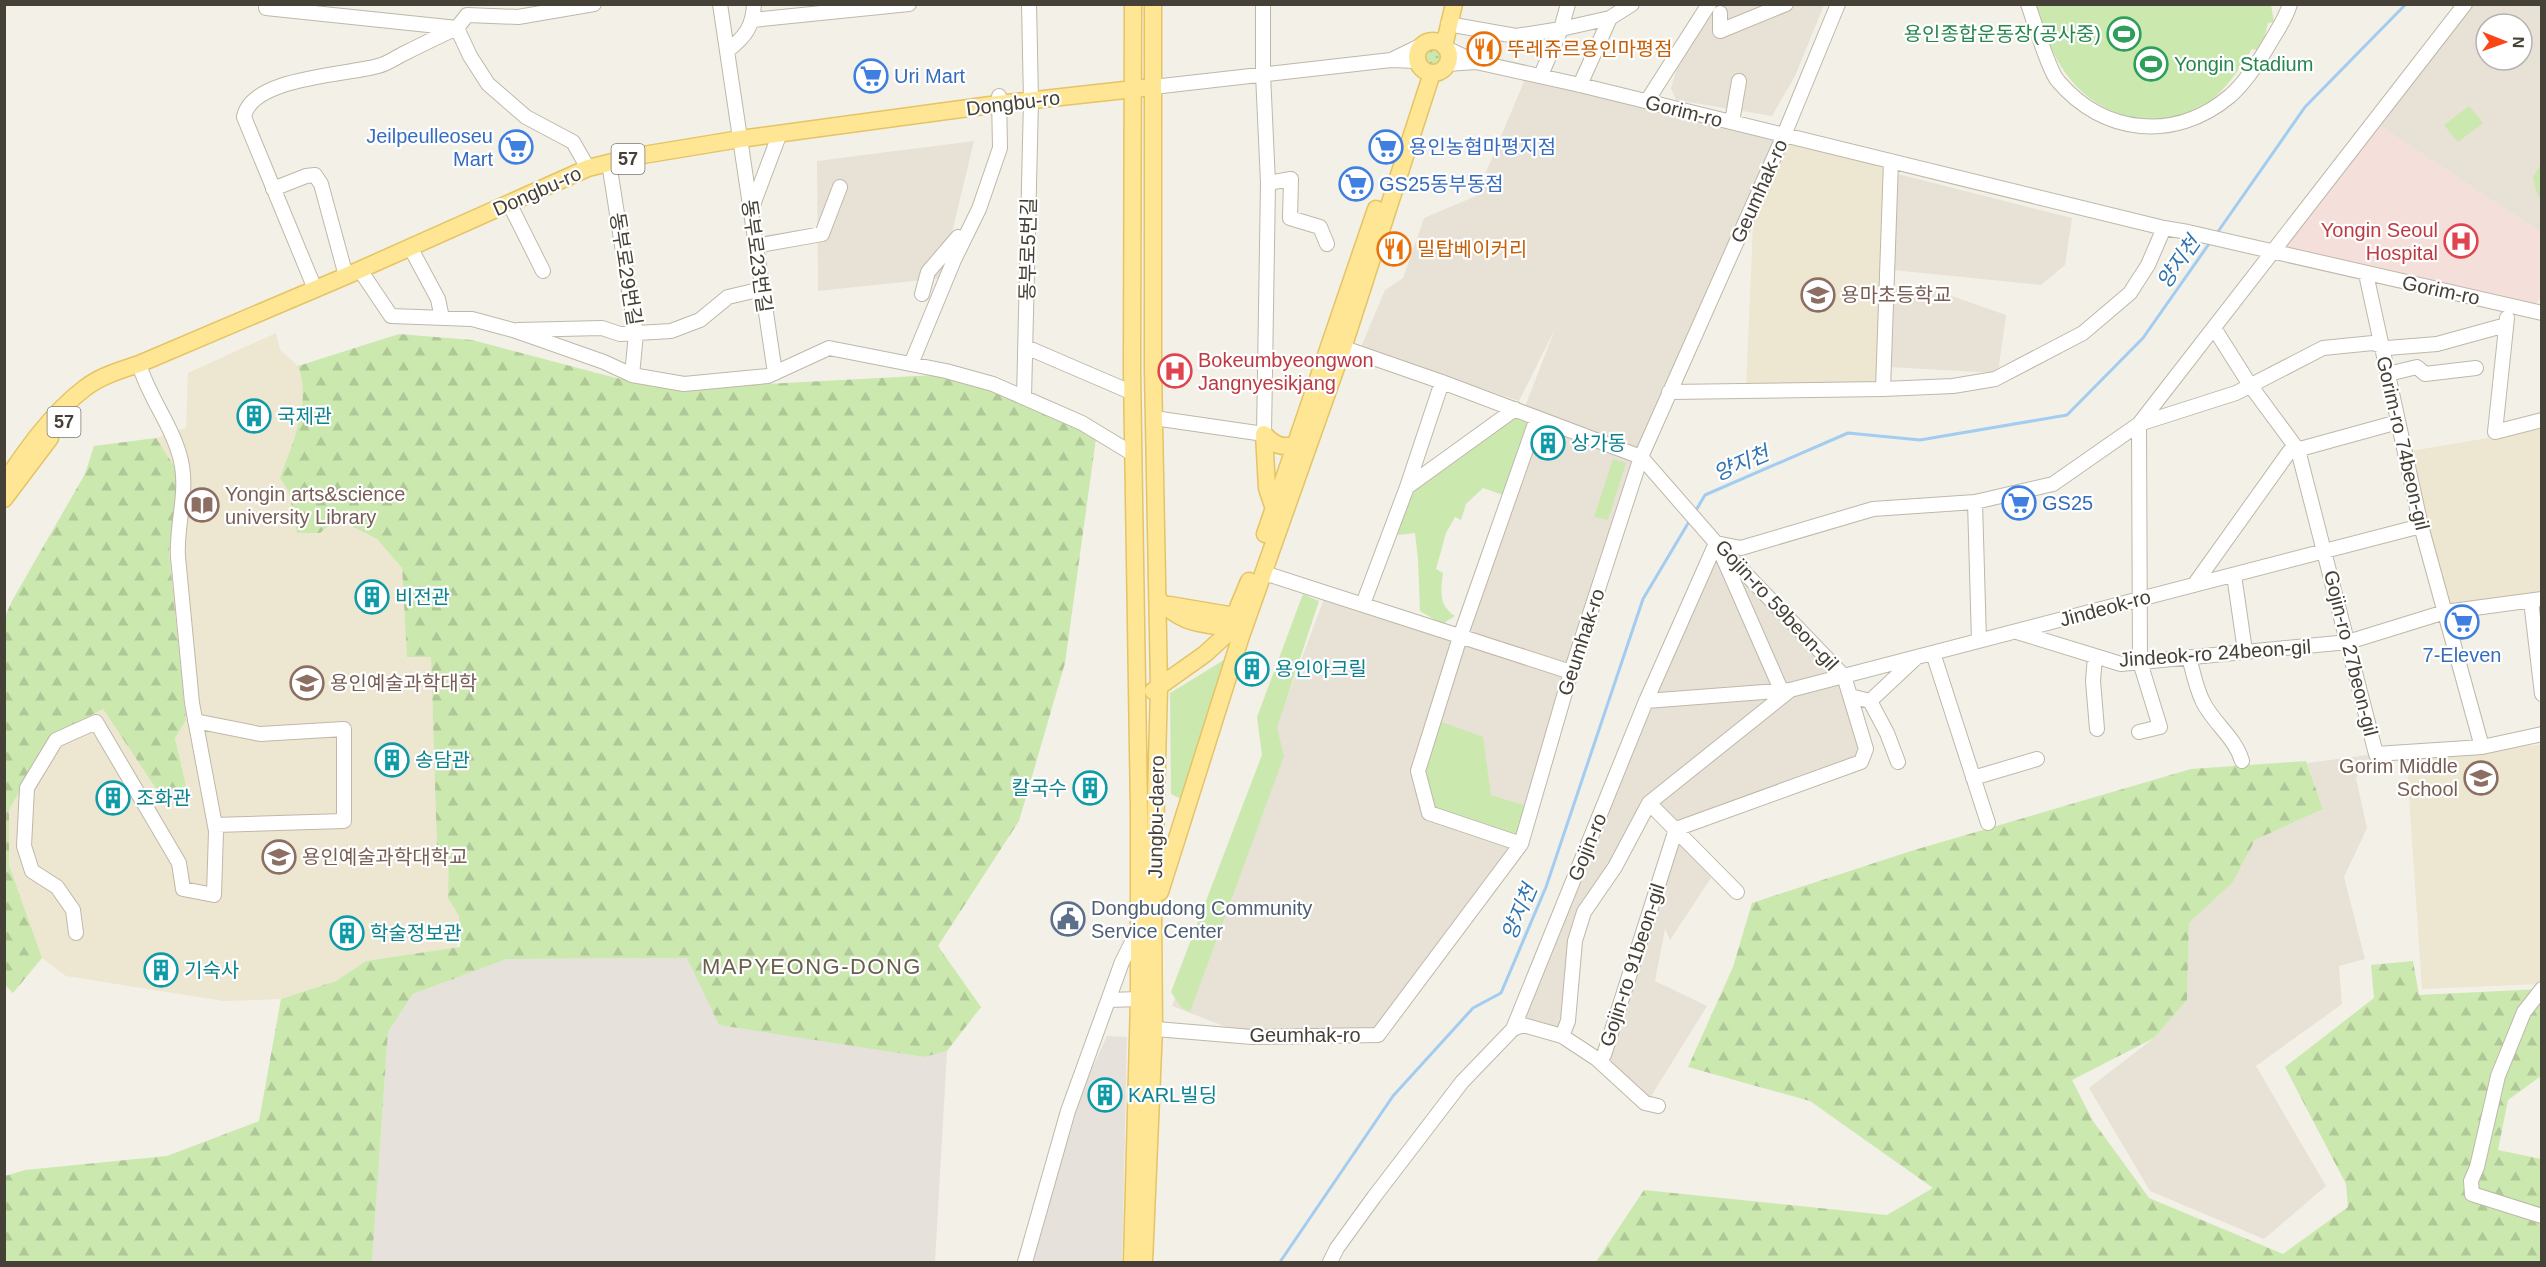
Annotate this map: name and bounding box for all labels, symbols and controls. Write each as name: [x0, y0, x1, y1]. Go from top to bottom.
north arrow: [2474, 12, 2534, 72]
sports icon: 용인종합운동장(공사중): [2106, 16, 2142, 52]
place label: 용인종합운동장(공사중): [1904, 23, 2101, 45]
restaurant icon: 뚜레쥬르용인마평점: [1466, 31, 1502, 67]
text: N: [2510, 36, 2527, 48]
place label: 뚜레쥬르용인마평점: [1507, 38, 1673, 60]
sports icon: Yongin Stadium: [2133, 46, 2169, 82]
place label: Yongin Stadium: [2174, 53, 2313, 75]
supermarket icon: Uri Mart: [853, 58, 889, 94]
place label: Uri Mart: [894, 65, 966, 87]
street label: Dongbu-ro: [965, 86, 1061, 120]
street label: Gorim-ro: [1643, 91, 1725, 131]
place label: Jeilpeulleoseu Mart: [366, 125, 493, 170]
supermarket icon: Jeilpeulleoseu Mart: [498, 129, 534, 165]
supermarket icon: 용인농협마평지점: [1368, 129, 1404, 165]
place label: 용인농협마평지점: [1409, 136, 1556, 158]
street label: Geumhak-ro: [1726, 136, 1792, 246]
road number: 57: [612, 144, 644, 174]
street label: Dongbu-ro: [489, 162, 585, 220]
supermarket icon: GS25동부동점: [1338, 166, 1374, 202]
place label: GS25동부동점: [1379, 173, 1504, 195]
street label: 동부로5번길: [1016, 197, 1040, 301]
street label: 동부로23번길: [738, 198, 776, 314]
street label: 동부로29번길: [606, 211, 646, 327]
place label: Yongin Seoul Hospital: [2321, 219, 2438, 264]
hospital icon: Yongin Seoul Hospital: [2443, 223, 2479, 259]
water label: 양지천: [2152, 229, 2206, 292]
restaurant icon: 밀탑베이커리: [1376, 231, 1412, 267]
place label: 밀탑베이커리: [1417, 238, 1527, 260]
street label: Gorim-ro: [2400, 271, 2482, 309]
school or university icon: 용마초등학교: [1800, 277, 1836, 313]
place label: 용마초등학교: [1841, 284, 1951, 306]
place label: Bokeumbyeongwon Jangnyesikjang: [1198, 349, 1374, 394]
hospital icon: Bokeumbyeongwon Jangnyesikjang: [1157, 353, 1193, 389]
street label: Gorim-ro 74beon-gil: [2372, 354, 2434, 532]
building icon: 국제관: [236, 398, 272, 434]
place label: 국제관: [277, 405, 332, 427]
road number: 57: [48, 407, 80, 437]
building icon: 상가동: [1530, 425, 1566, 461]
place label: 상가동: [1571, 432, 1626, 454]
water label: 양지천: [1710, 440, 1775, 485]
place label: Yongin arts&science university Library: [225, 483, 406, 528]
supermarket icon: GS25: [2001, 485, 2037, 521]
library icon: Yongin arts&science university Library: [184, 487, 220, 523]
place label: GS25: [2042, 492, 2093, 514]
street label: Gojin-ro 59beon-gil: [1711, 535, 1843, 675]
street label: Gojin-ro 27beon-gil: [2320, 568, 2382, 738]
building icon: 비전관: [354, 579, 390, 615]
street label: Jindeok-ro: [2057, 585, 2153, 631]
place label: 비전관: [395, 586, 450, 608]
street label: Geumhak-ro: [1553, 586, 1609, 698]
supermarket icon: 7-Eleven: [2444, 604, 2480, 640]
street label: Jindeok-ro 24beon-gil: [2118, 635, 2312, 671]
place label: 7-Eleven: [2423, 644, 2501, 666]
building icon: 용인아크릴: [1234, 651, 1270, 687]
place label: 용인아크릴: [1275, 658, 1367, 680]
school or university icon: 용인예술과학대학: [289, 665, 325, 701]
place label: 용인예술과학대학: [330, 672, 477, 694]
building icon: 송담관: [374, 742, 410, 778]
place label: 송담관: [415, 749, 470, 771]
street label: Jungbu-daero: [1144, 755, 1168, 879]
place label: Gorim Middle School: [2339, 755, 2458, 800]
school or university icon: Gorim Middle School: [2463, 760, 2499, 796]
building icon: 칼국수: [1072, 770, 1108, 806]
place label: 칼국수: [1012, 777, 1067, 799]
building icon: 조화관: [95, 780, 131, 816]
place label: 조화관: [136, 787, 191, 809]
street label: Gojin-ro: [1563, 810, 1611, 884]
school or university icon: 용인예술과학대학교: [261, 839, 297, 875]
place label: 용인예술과학대학교: [302, 846, 468, 868]
water label: 양지천: [1497, 878, 1542, 943]
street label: Gojin-ro 91beon-gil: [1595, 881, 1669, 1049]
place label: Dongbudong Community Service Center: [1091, 897, 1312, 942]
public building icon: Dongbudong Community Service Center: [1050, 901, 1086, 937]
building icon: 학술정보관: [329, 915, 365, 951]
place label: 학술정보관: [370, 922, 462, 944]
building icon: 기숙사: [143, 952, 179, 988]
district label: MAPYEONG-DONG: [702, 954, 922, 979]
place label: 기숙사: [184, 959, 239, 981]
street label: Geumhak-ro: [1249, 1024, 1361, 1046]
building icon: KARL빌딩: [1087, 1077, 1123, 1113]
place label: KARL빌딩: [1128, 1084, 1217, 1106]

